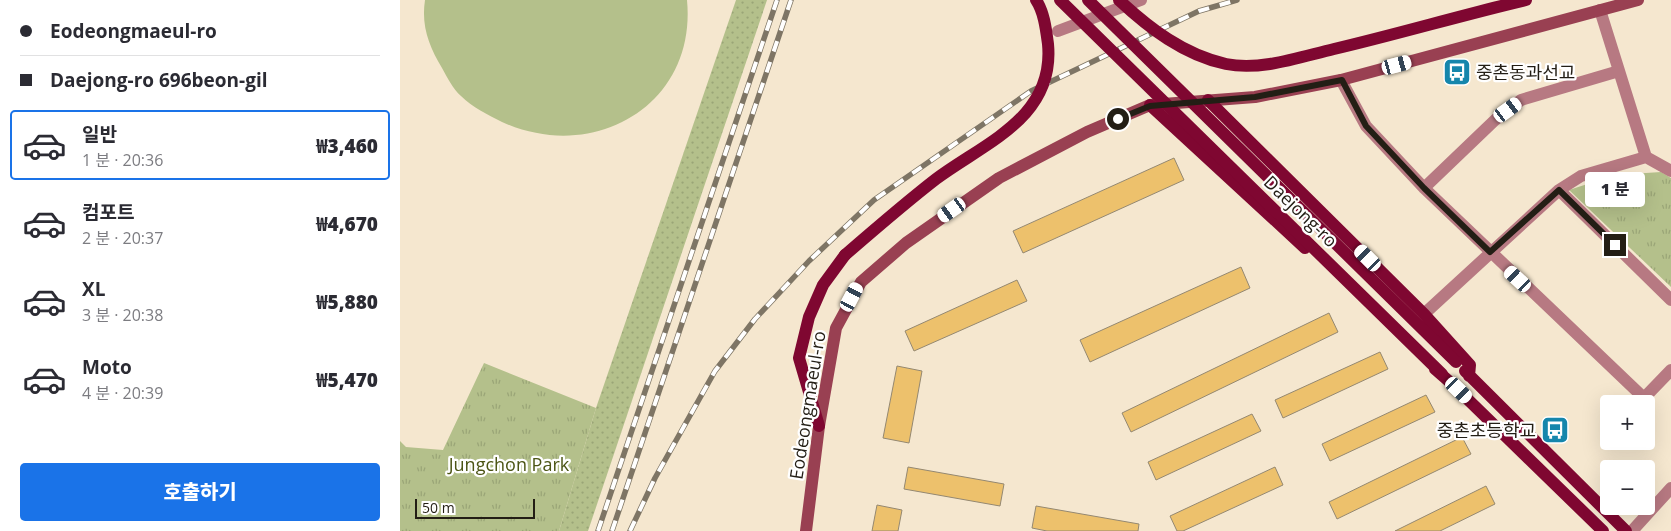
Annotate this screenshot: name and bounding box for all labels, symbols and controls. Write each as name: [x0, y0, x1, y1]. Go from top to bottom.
text: Eodeongmaeul-ro: [50, 18, 217, 44]
car: [1380, 54, 1413, 76]
bus stop icon: 중촌동과선교: [1442, 57, 1472, 87]
place label: 중촌동과선교: [1476, 60, 1575, 84]
text: Daejong-ro 696beon-gil: [50, 67, 268, 93]
car: [1491, 95, 1524, 125]
route start: [1107, 108, 1129, 130]
text: 일반: [82, 121, 117, 147]
icon: car: [22, 123, 67, 168]
text: ₩3,460: [316, 133, 378, 159]
text: 1 분 · 20:36: [82, 149, 163, 171]
street label: Daejong-ro: [1259, 170, 1343, 252]
callout: 1 분: [1585, 172, 1645, 208]
text: 1 분: [1601, 178, 1629, 200]
car: [935, 195, 968, 225]
text: 컴포트: [82, 199, 134, 225]
icon: car: [22, 201, 67, 246]
text: ₩4,670: [316, 211, 378, 237]
text: 2 분 · 20:37: [82, 227, 163, 249]
route end: [1604, 234, 1626, 256]
car: [1352, 242, 1383, 274]
car: [1501, 263, 1534, 295]
text: XL: [82, 276, 105, 302]
icon: car: [22, 279, 67, 324]
car: [838, 280, 865, 314]
text: ₩5,880: [316, 289, 378, 315]
text: 3 분 · 20:38: [82, 304, 163, 326]
street label: Eodeongmaeul-ro: [783, 329, 831, 481]
text: Moto: [82, 354, 132, 380]
icon: car: [22, 357, 67, 402]
text: ₩5,470: [316, 367, 378, 393]
car: [1443, 374, 1475, 406]
text: 4 분 · 20:39: [82, 382, 163, 404]
map controls: [1600, 395, 1655, 515]
button: +: [1600, 395, 1655, 450]
bus stop icon: 중촌초등학교: [1540, 415, 1570, 445]
place label: 중촌초등학교: [1437, 418, 1536, 442]
park label: Jungchon Park: [447, 452, 570, 476]
button: −: [1600, 460, 1655, 515]
button: 호출하기: [20, 463, 380, 521]
scale bar: [415, 496, 535, 519]
text: 50 m: [422, 498, 455, 517]

